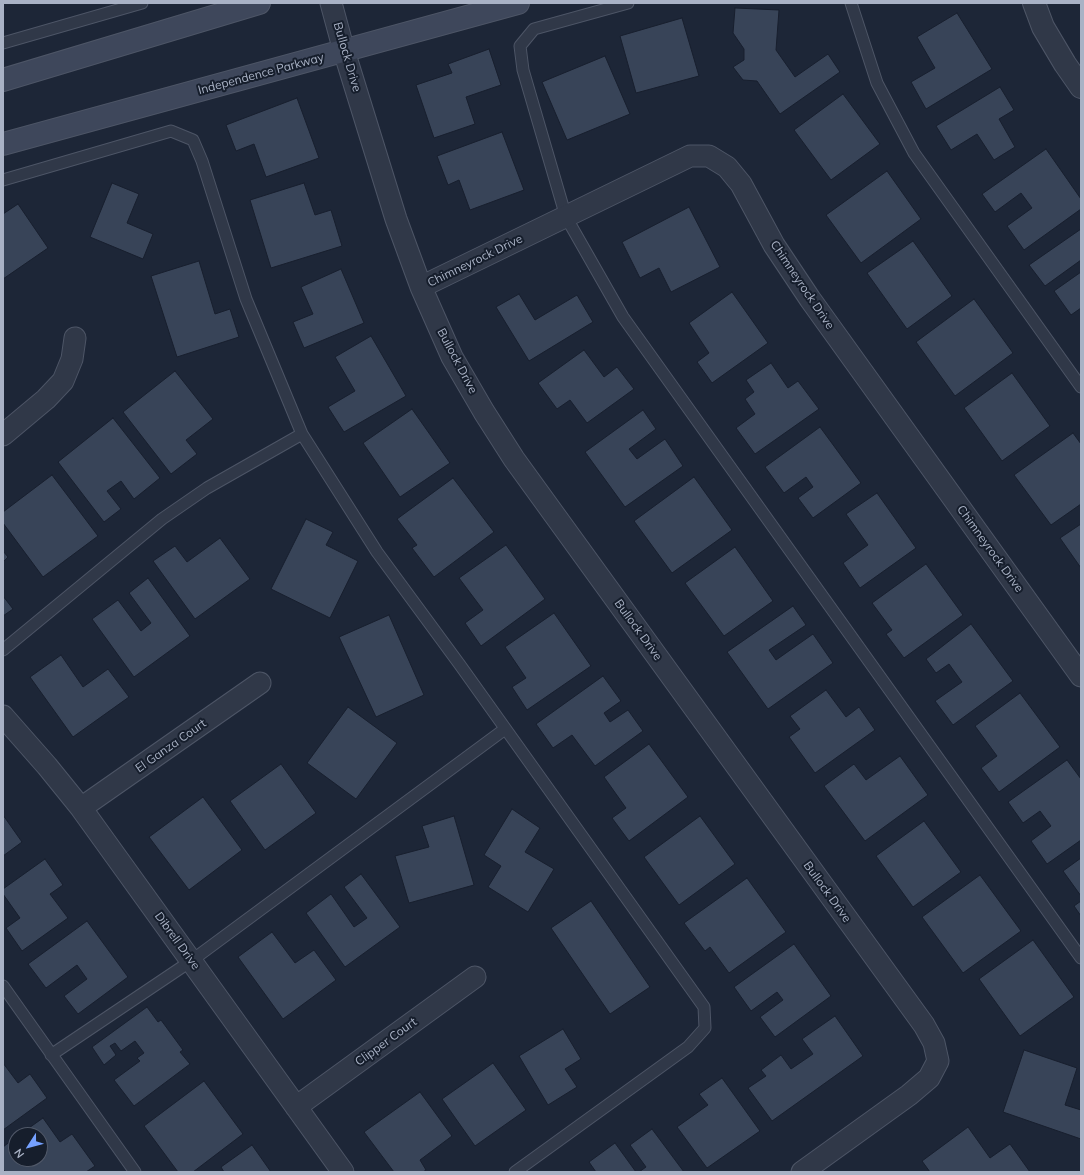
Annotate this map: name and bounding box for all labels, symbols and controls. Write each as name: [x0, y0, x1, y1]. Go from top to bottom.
street label: Bullock Drive: [330, 20, 364, 94]
street label: Independence Parkway: [196, 50, 326, 98]
street label: Chimneyrock Drive: [425, 232, 525, 290]
street label: Chimneyrock Drive: [767, 238, 837, 332]
street label: Bullock Drive: [434, 326, 480, 396]
street label: Chimneyrock Drive: [954, 503, 1026, 595]
street label: Bullock Drive: [611, 597, 665, 663]
street label: El Ganza Court: [133, 716, 209, 776]
street label: Bullock Drive: [800, 859, 854, 925]
street label: Dibrell Drive: [151, 909, 203, 973]
street label: Clipper Court: [352, 1015, 420, 1069]
north arrow: [8, 1127, 48, 1167]
text: N: [11, 1146, 27, 1161]

